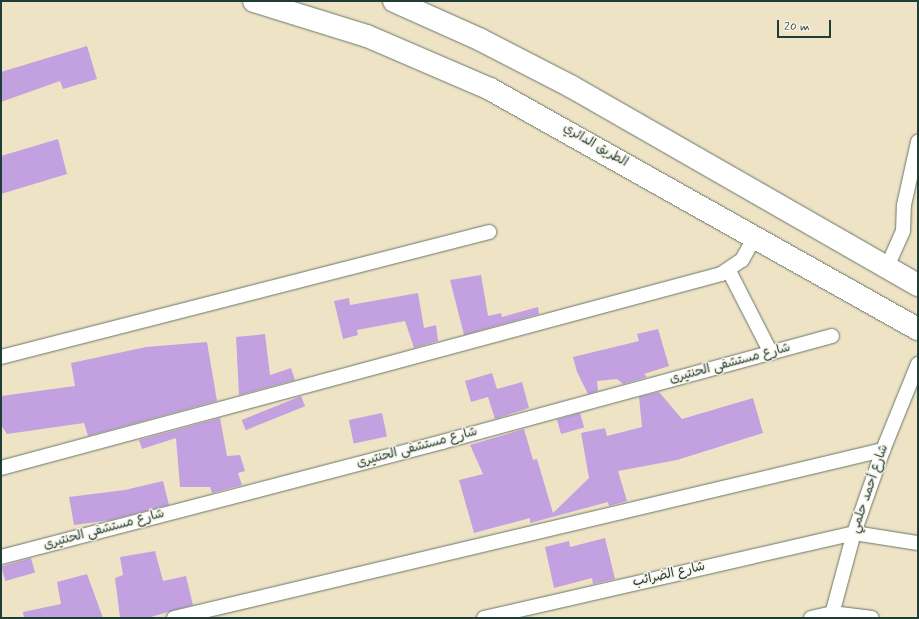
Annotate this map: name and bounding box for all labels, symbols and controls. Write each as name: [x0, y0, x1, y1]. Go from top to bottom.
scale bar: [779, 12, 833, 38]
text: 20 m: [784, 19, 810, 35]
street label: الطريق الدائري: [560, 121, 630, 171]
street label: شارع مستشفى الحنتيرى: [668, 340, 792, 388]
street label: شارع مستشفى الحنتيرى: [355, 424, 479, 472]
street label: شارع أحمد حلمي: [848, 443, 892, 535]
street label: شارع مستشفى الحنتيرى: [42, 506, 166, 554]
street label: شارع الضرائب: [631, 559, 707, 591]

